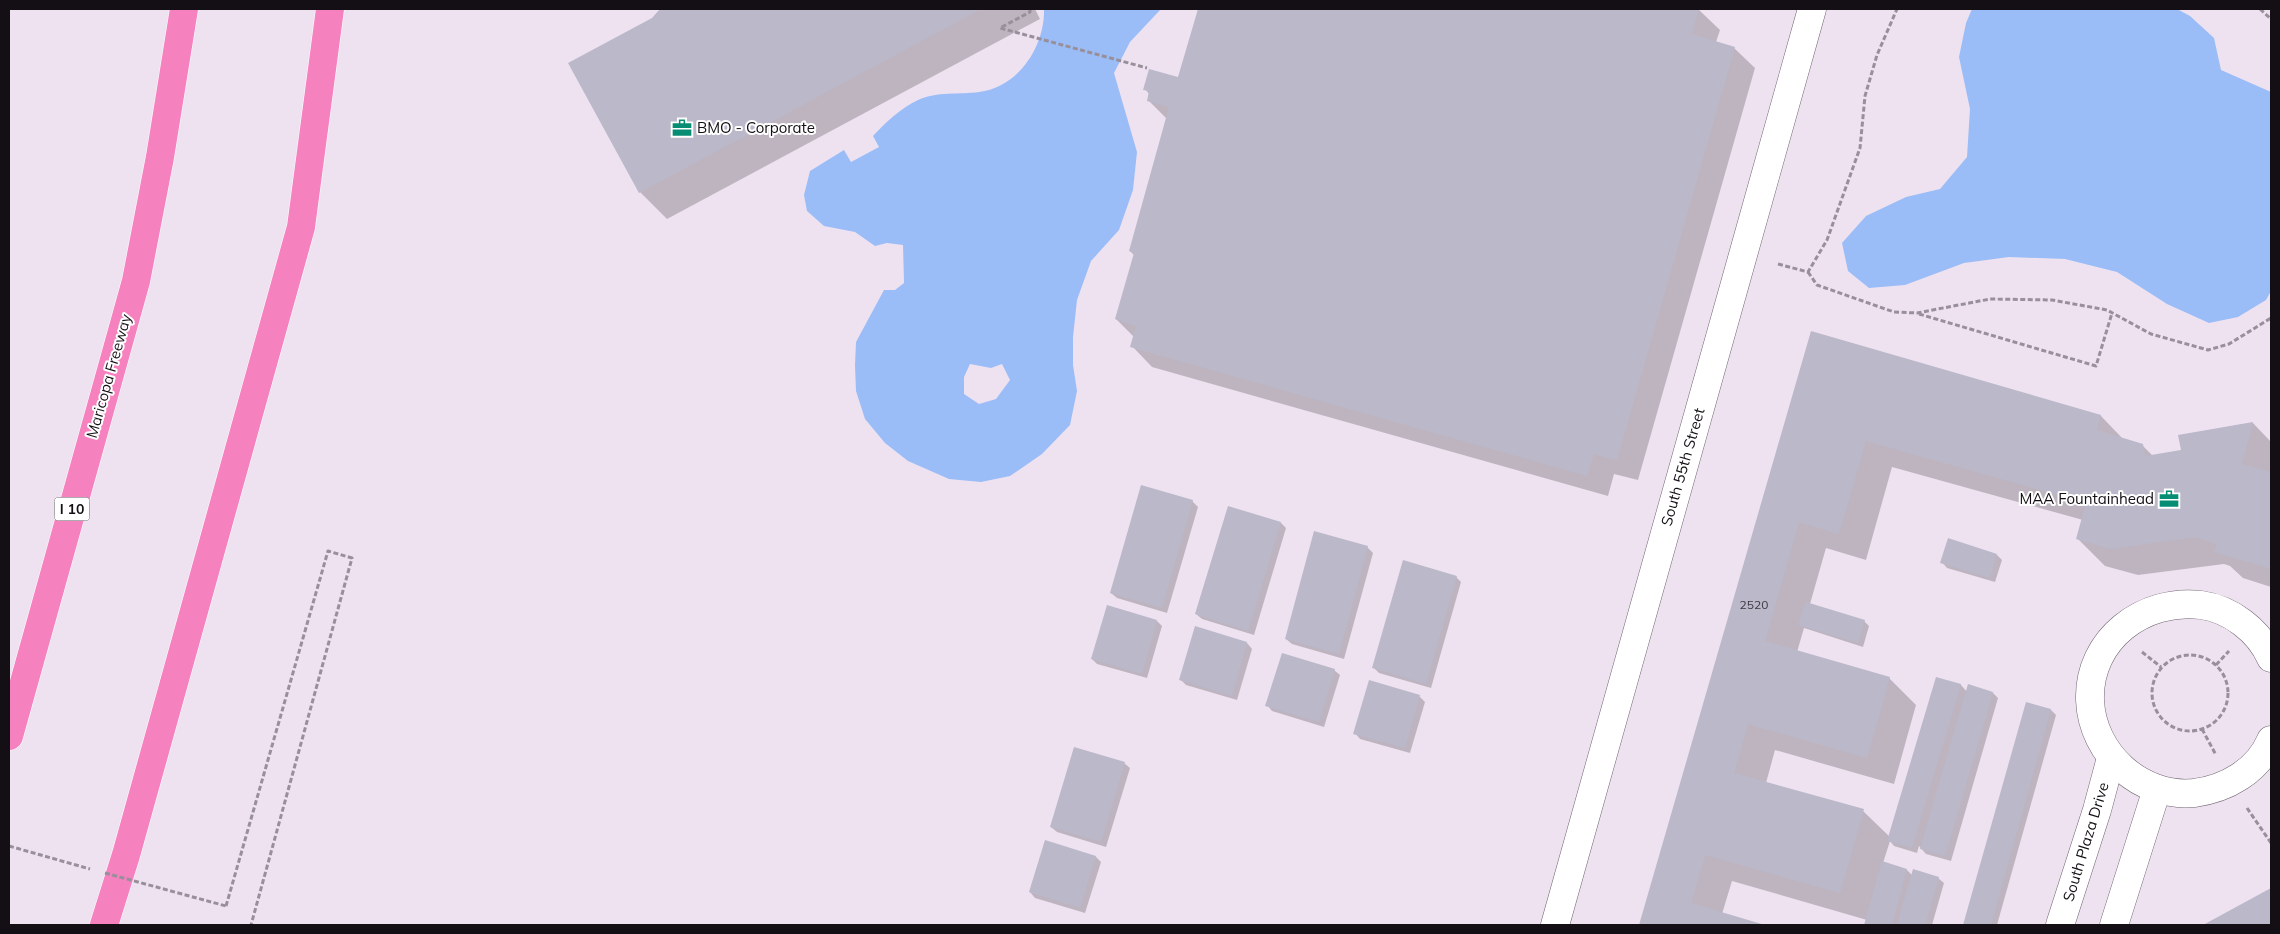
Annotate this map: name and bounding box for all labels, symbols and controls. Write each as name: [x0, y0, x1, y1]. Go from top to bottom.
office icon: BMO - Corporate: [671, 117, 693, 139]
place label: BMO - Corporate: [697, 118, 815, 137]
street label: Maricopa Freeway: [82, 312, 135, 440]
street label: South 55th Street: [1657, 406, 1708, 528]
office icon: MAA Fountainhead: [2158, 488, 2180, 510]
place label: MAA Fountainhead: [2019, 489, 2154, 508]
road number: I 10: [54, 498, 90, 520]
house number: 2520: [1740, 597, 1768, 612]
street label: South Plaza Drive: [2058, 780, 2113, 904]

